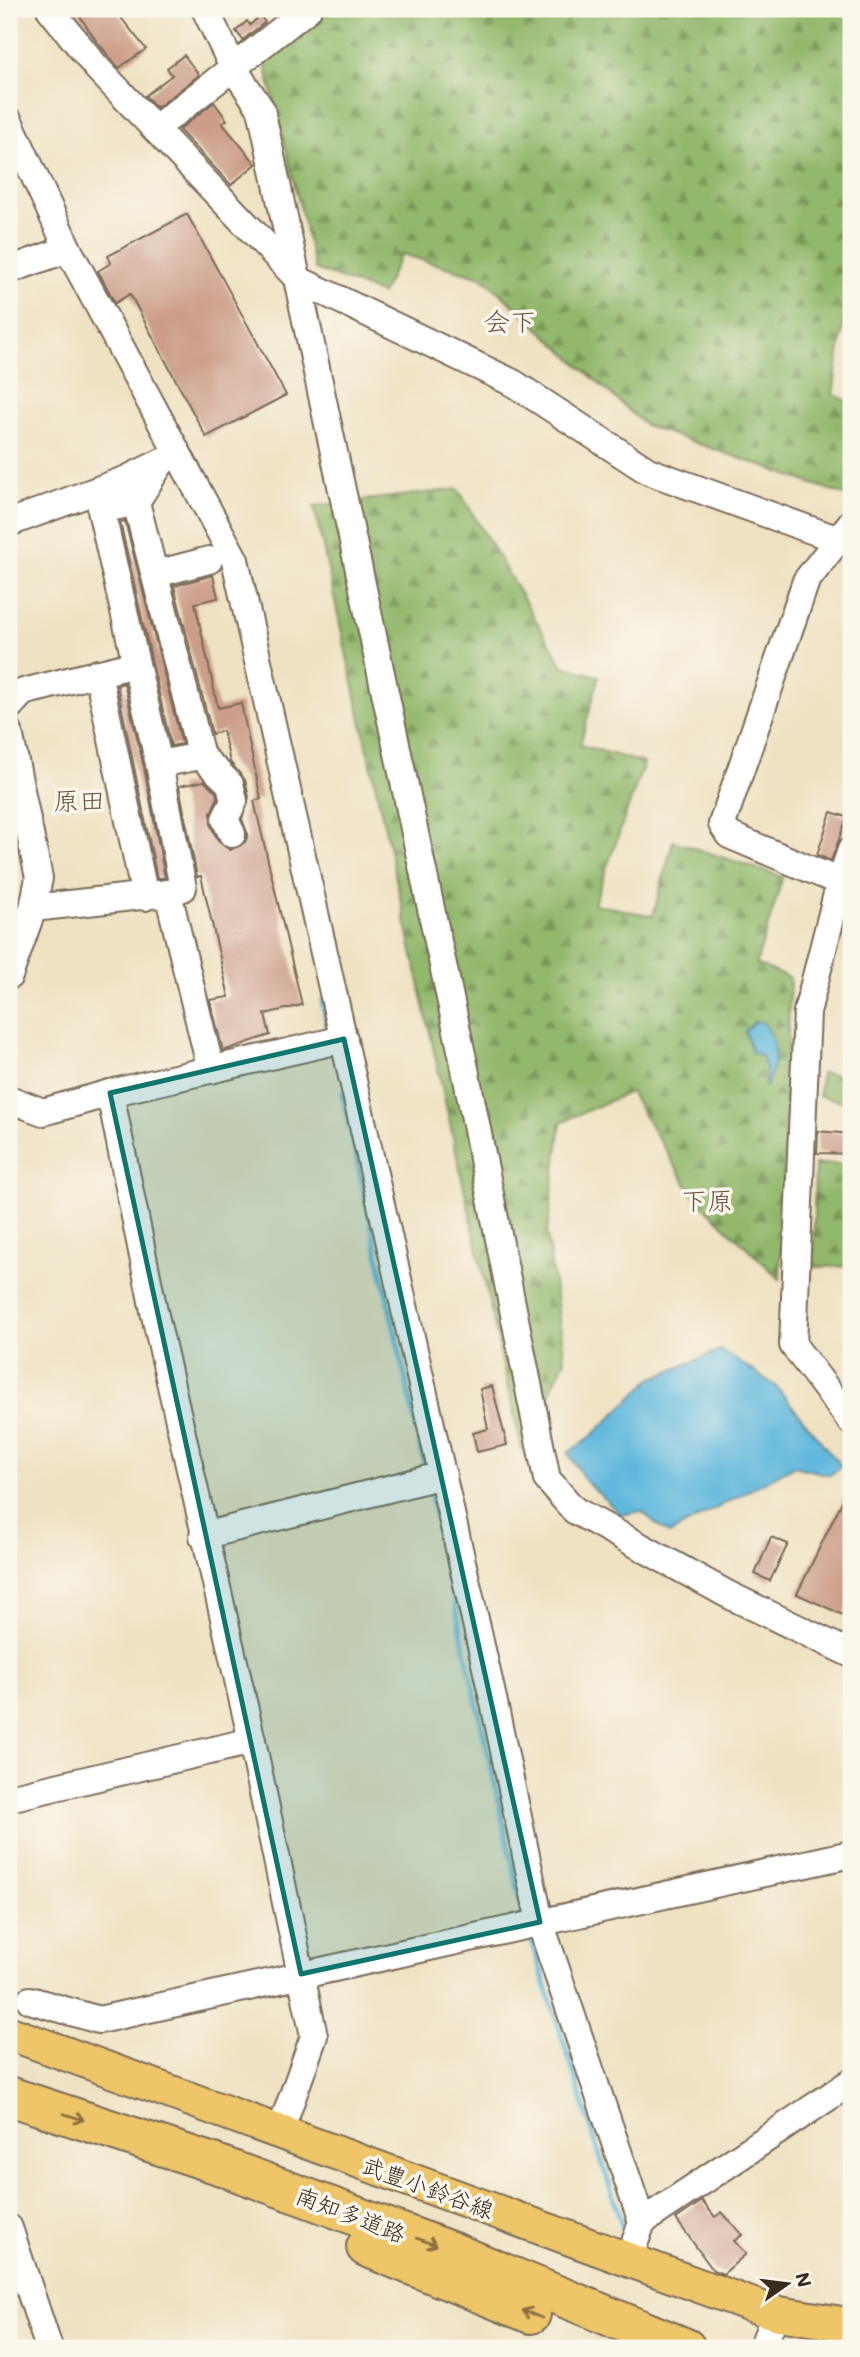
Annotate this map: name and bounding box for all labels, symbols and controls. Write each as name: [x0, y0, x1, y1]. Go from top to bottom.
district label: 会下: [484, 304, 536, 338]
district label: 原田: [53, 783, 105, 817]
district label: 下原: [681, 1183, 733, 1217]
one-way arrow: [63, 2111, 85, 2124]
street label: 武豊小鈴谷線: [358, 2149, 498, 2225]
street label: 南知多道路: [292, 2179, 410, 2249]
one-way arrow: [415, 2237, 437, 2250]
north arrow: [752, 2248, 822, 2318]
text: N: [790, 2270, 818, 2290]
one-way arrow: [521, 2306, 543, 2319]

